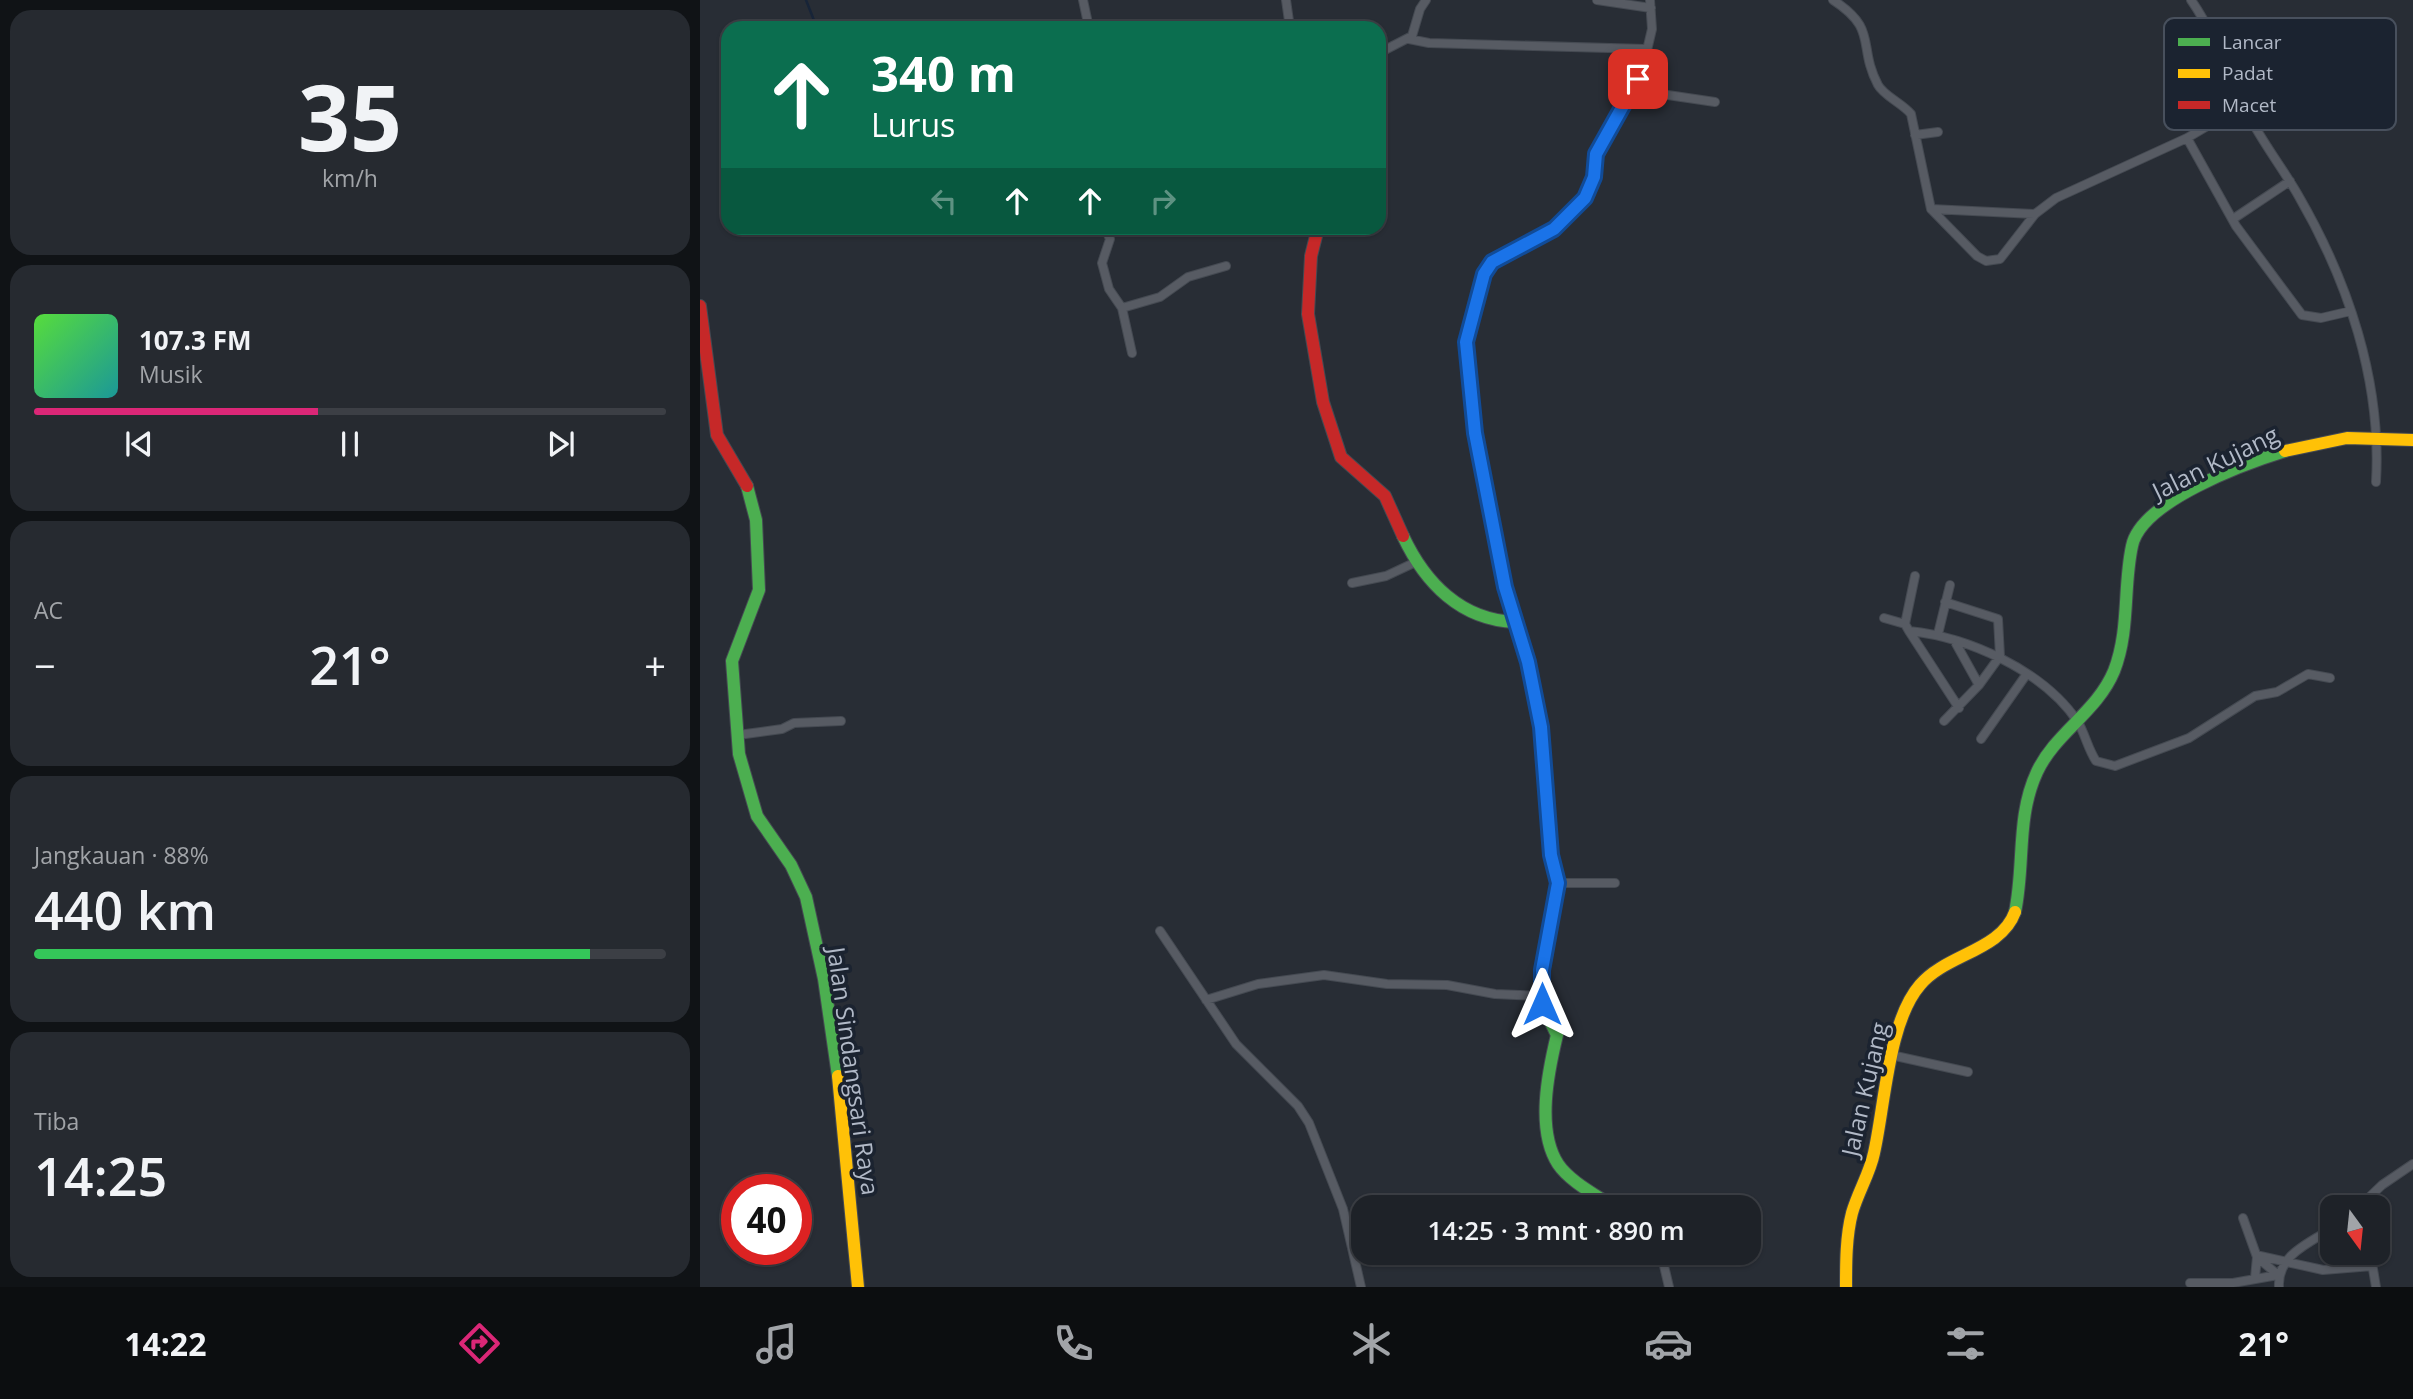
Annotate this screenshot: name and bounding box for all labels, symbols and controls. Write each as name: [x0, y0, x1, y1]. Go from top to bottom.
legend: [2164, 18, 2396, 130]
text: Lancar: [2222, 29, 2282, 55]
text: 340 m: [871, 40, 1016, 106]
icon: ahead: [756, 49, 847, 140]
pin: [1608, 49, 1668, 109]
text: 35: [298, 54, 402, 178]
icon: arrive: [1619, 60, 1657, 98]
text: Padat: [2222, 60, 2273, 86]
text: Macet: [2222, 92, 2276, 118]
text: Lurus: [871, 103, 955, 146]
text: km/h: [322, 162, 378, 194]
icon: left: [925, 182, 963, 220]
icon: ahead: [998, 182, 1036, 220]
icon: ahead: [1071, 182, 1109, 220]
icon: right: [1144, 182, 1182, 220]
text: 107.3 FM: [139, 322, 251, 358]
text: Musik: [139, 358, 203, 390]
street label: Jalan Kujang: [2145, 417, 2284, 508]
icon: previous: [120, 425, 158, 463]
icon: pause: [331, 425, 369, 463]
icon: next: [542, 425, 580, 463]
text: AC: [34, 594, 63, 626]
text: 21°: [309, 629, 391, 700]
text: −: [34, 639, 56, 691]
text: +: [644, 639, 666, 691]
text: Jangkauan · 88%: [34, 839, 209, 871]
text: 440 km: [34, 874, 216, 945]
street label: Jalan Sindangsari Raya: [820, 943, 888, 1197]
position arrow: [1505, 967, 1579, 1041]
street label: Jalan Kujang: [1832, 1019, 1895, 1161]
text: Tiba: [34, 1105, 79, 1137]
text: 14:25: [34, 1140, 167, 1211]
speed limit sign: 40: [721, 1174, 812, 1265]
north arrow: [2320, 1195, 2390, 1265]
map controls: [2320, 1195, 2390, 1265]
text: 14:25 · 3 mnt · 890 m: [1427, 1212, 1685, 1248]
icon: directions: [455, 1319, 504, 1368]
icon: music: [752, 1319, 801, 1368]
icon: phone: [1049, 1319, 1098, 1368]
icon: climate: [1347, 1319, 1396, 1368]
icon: car: [1644, 1319, 1693, 1368]
icon: filters: [1941, 1319, 1990, 1368]
text: 14:22: [124, 1322, 206, 1365]
text: 21°: [2239, 1322, 2289, 1365]

